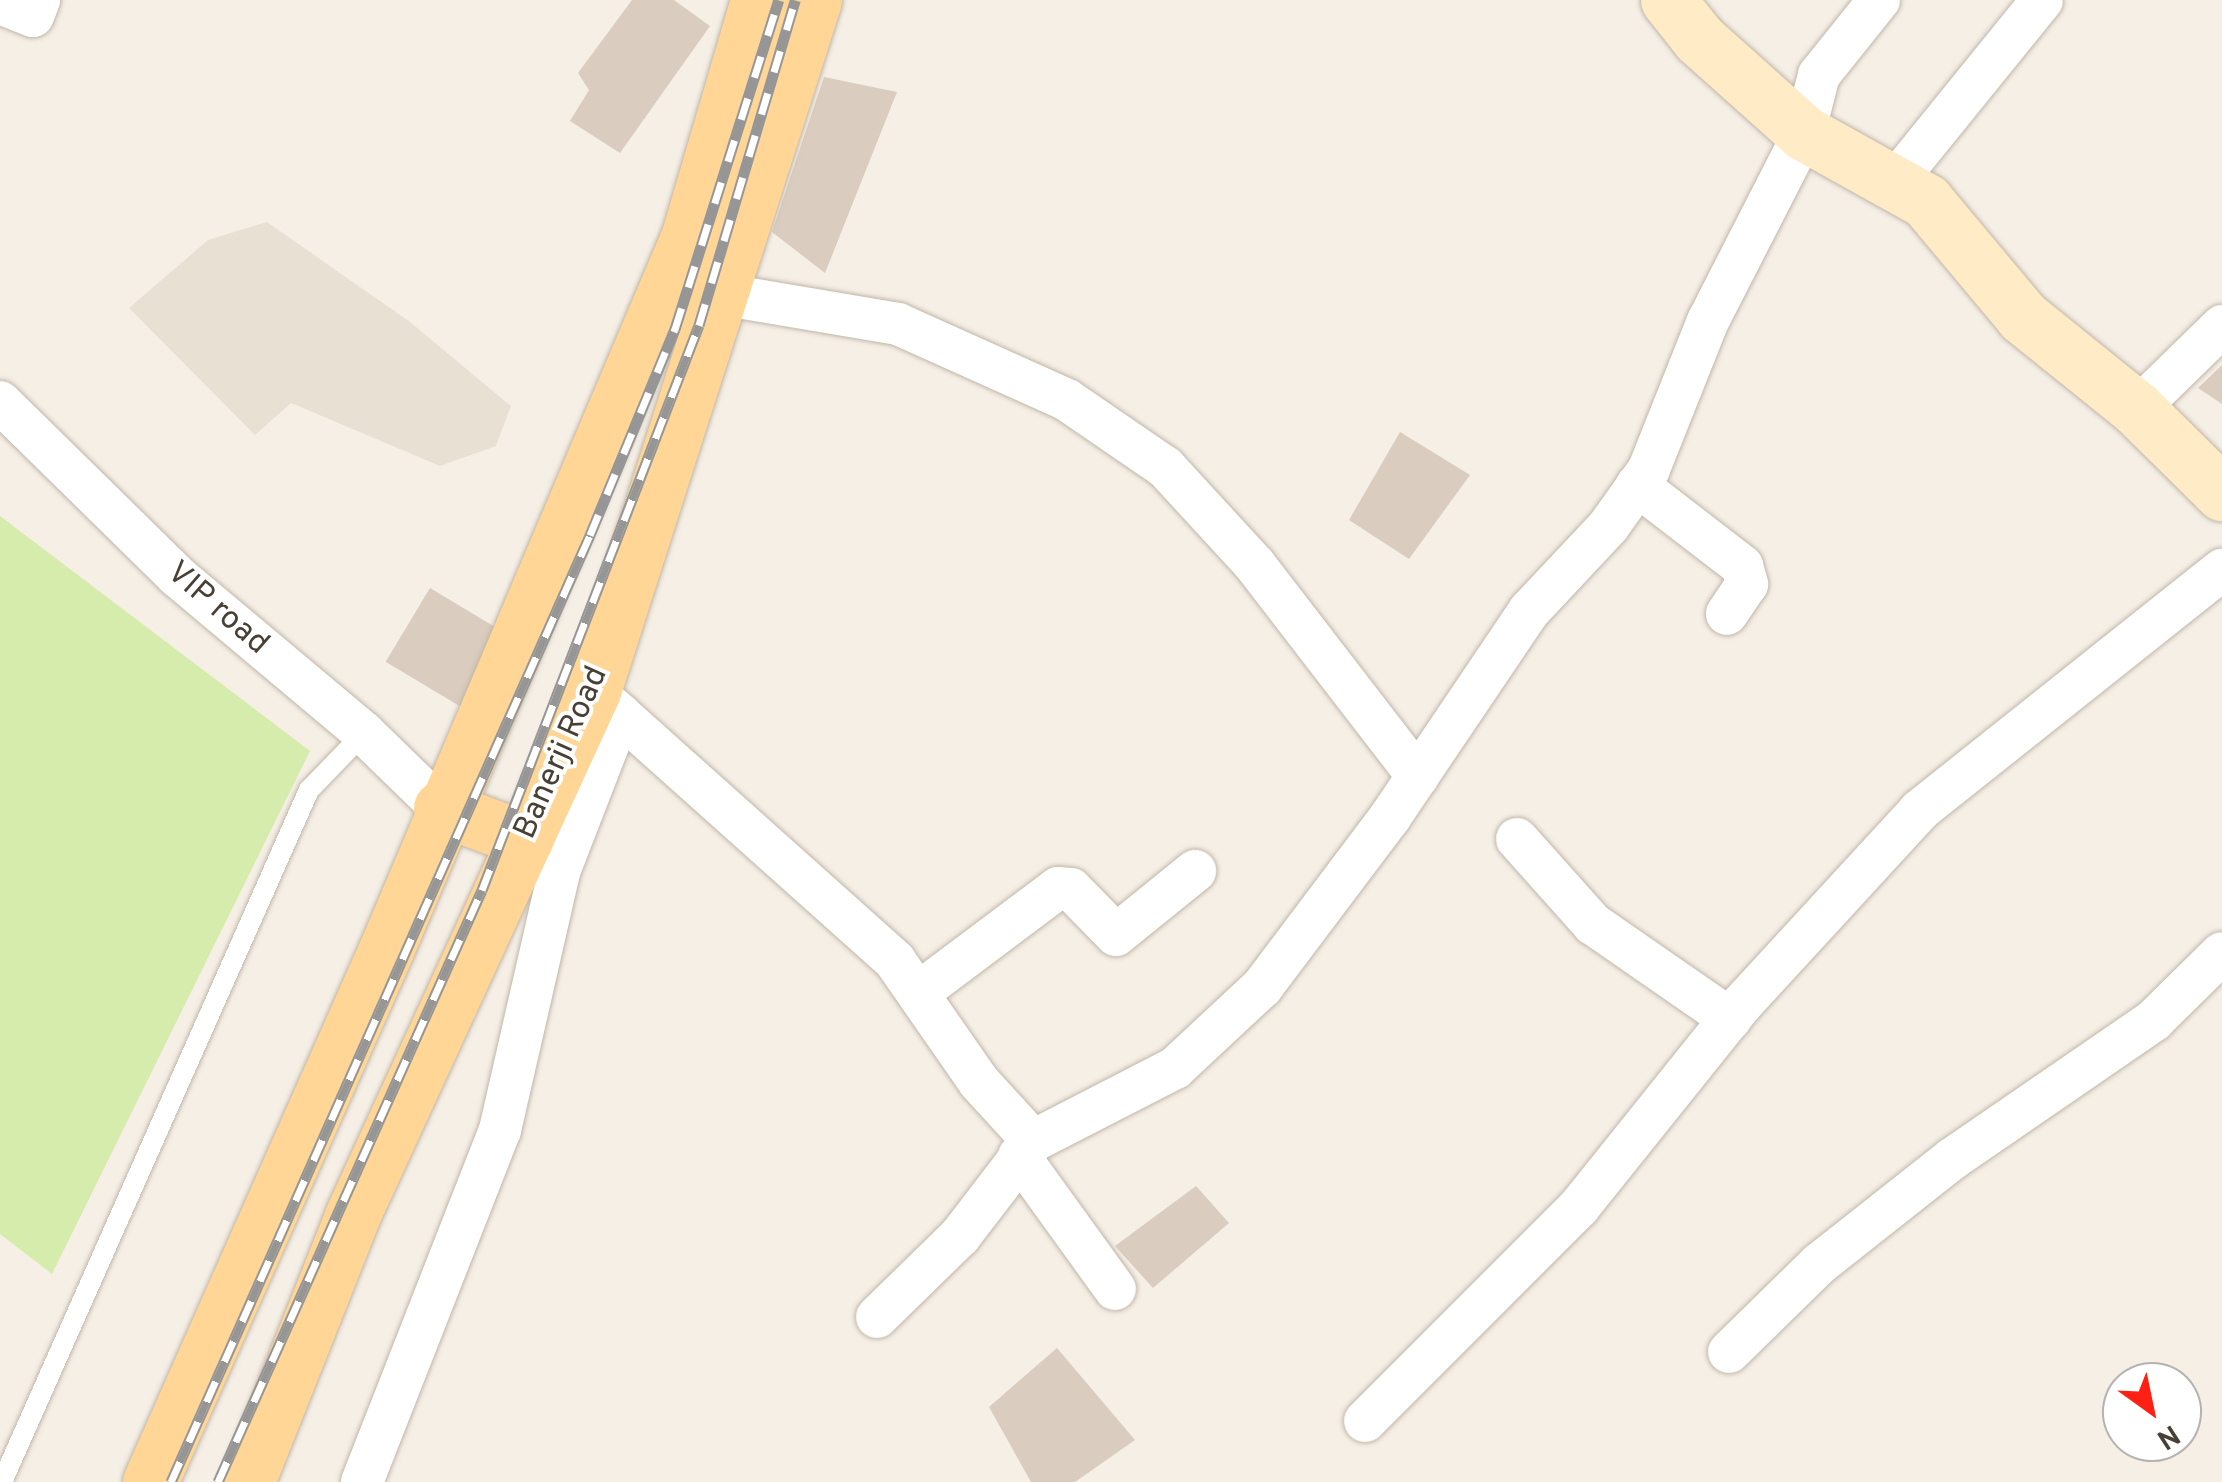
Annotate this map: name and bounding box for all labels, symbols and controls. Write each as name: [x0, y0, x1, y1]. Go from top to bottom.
street label: VIP road: [158, 554, 276, 664]
street label: Banerji Road: [507, 661, 617, 845]
north arrow: [2102, 1362, 2202, 1462]
text: N: [2149, 1415, 2185, 1456]

